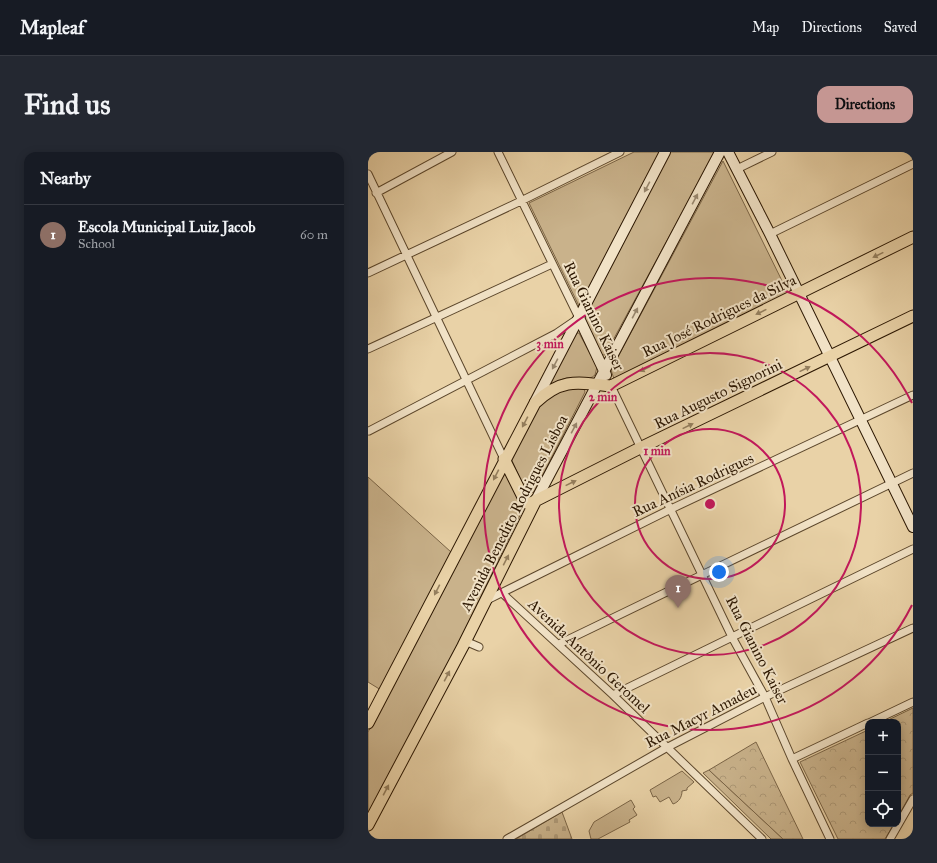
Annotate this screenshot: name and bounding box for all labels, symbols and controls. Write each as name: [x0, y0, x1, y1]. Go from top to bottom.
text: Mapleaf: [20, 16, 84, 39]
text: Map: [752, 19, 779, 36]
text: Directions: [801, 19, 862, 36]
text: Saved: [884, 19, 917, 36]
button: Directions: [817, 86, 913, 123]
text: Find us: [24, 87, 110, 122]
text: Nearby: [40, 168, 91, 189]
one-way arrow: [644, 181, 651, 192]
one-way arrow: [692, 193, 699, 204]
text: Escola Municipal Luiz Jacob: [78, 218, 256, 236]
text: 1: [50, 227, 56, 243]
text: 60 m: [300, 227, 328, 243]
text: School: [78, 236, 115, 252]
one-way arrow: [872, 252, 884, 258]
street label: Rua Gianino Kaiser: [560, 259, 628, 374]
street label: Rua José Rodrigues da Silva: [639, 271, 800, 362]
one-way arrow: [631, 308, 638, 319]
one-way arrow: [756, 309, 767, 315]
text: 3 min: [536, 337, 564, 352]
street label: Rua Augusto Signorini: [651, 355, 785, 433]
one-way arrow: [552, 358, 558, 370]
one-way arrow: [639, 366, 650, 372]
one-way arrow: [799, 366, 810, 372]
text: 2 min: [589, 390, 618, 404]
street label: Avenida Benedito Rodrigues Lisboa: [456, 411, 572, 615]
one-way arrow: [521, 416, 528, 427]
one-way arrow: [570, 422, 577, 434]
one-way arrow: [682, 423, 693, 429]
text: 1 min: [643, 444, 671, 458]
street label: Rua Anísia Rodrigues: [630, 449, 756, 521]
one-way arrow: [493, 469, 499, 481]
one-way arrow: [565, 479, 576, 486]
centre of rings: [703, 497, 717, 511]
one-way arrow: [503, 554, 509, 565]
your location: [709, 562, 729, 582]
pin: 1: [665, 575, 691, 608]
one-way arrow: [433, 585, 440, 596]
street label: Rua Gianino Kaiser: [722, 593, 792, 707]
street label: Avenida Antônio Geromel: [524, 594, 654, 718]
one-way arrow: [444, 670, 451, 681]
street label: Rua Macyr Amadeu: [642, 680, 760, 752]
map controls: [865, 719, 901, 827]
button: +: [865, 719, 901, 755]
button: −: [865, 755, 901, 791]
one-way arrow: [383, 785, 390, 796]
button: locate: [865, 791, 901, 827]

